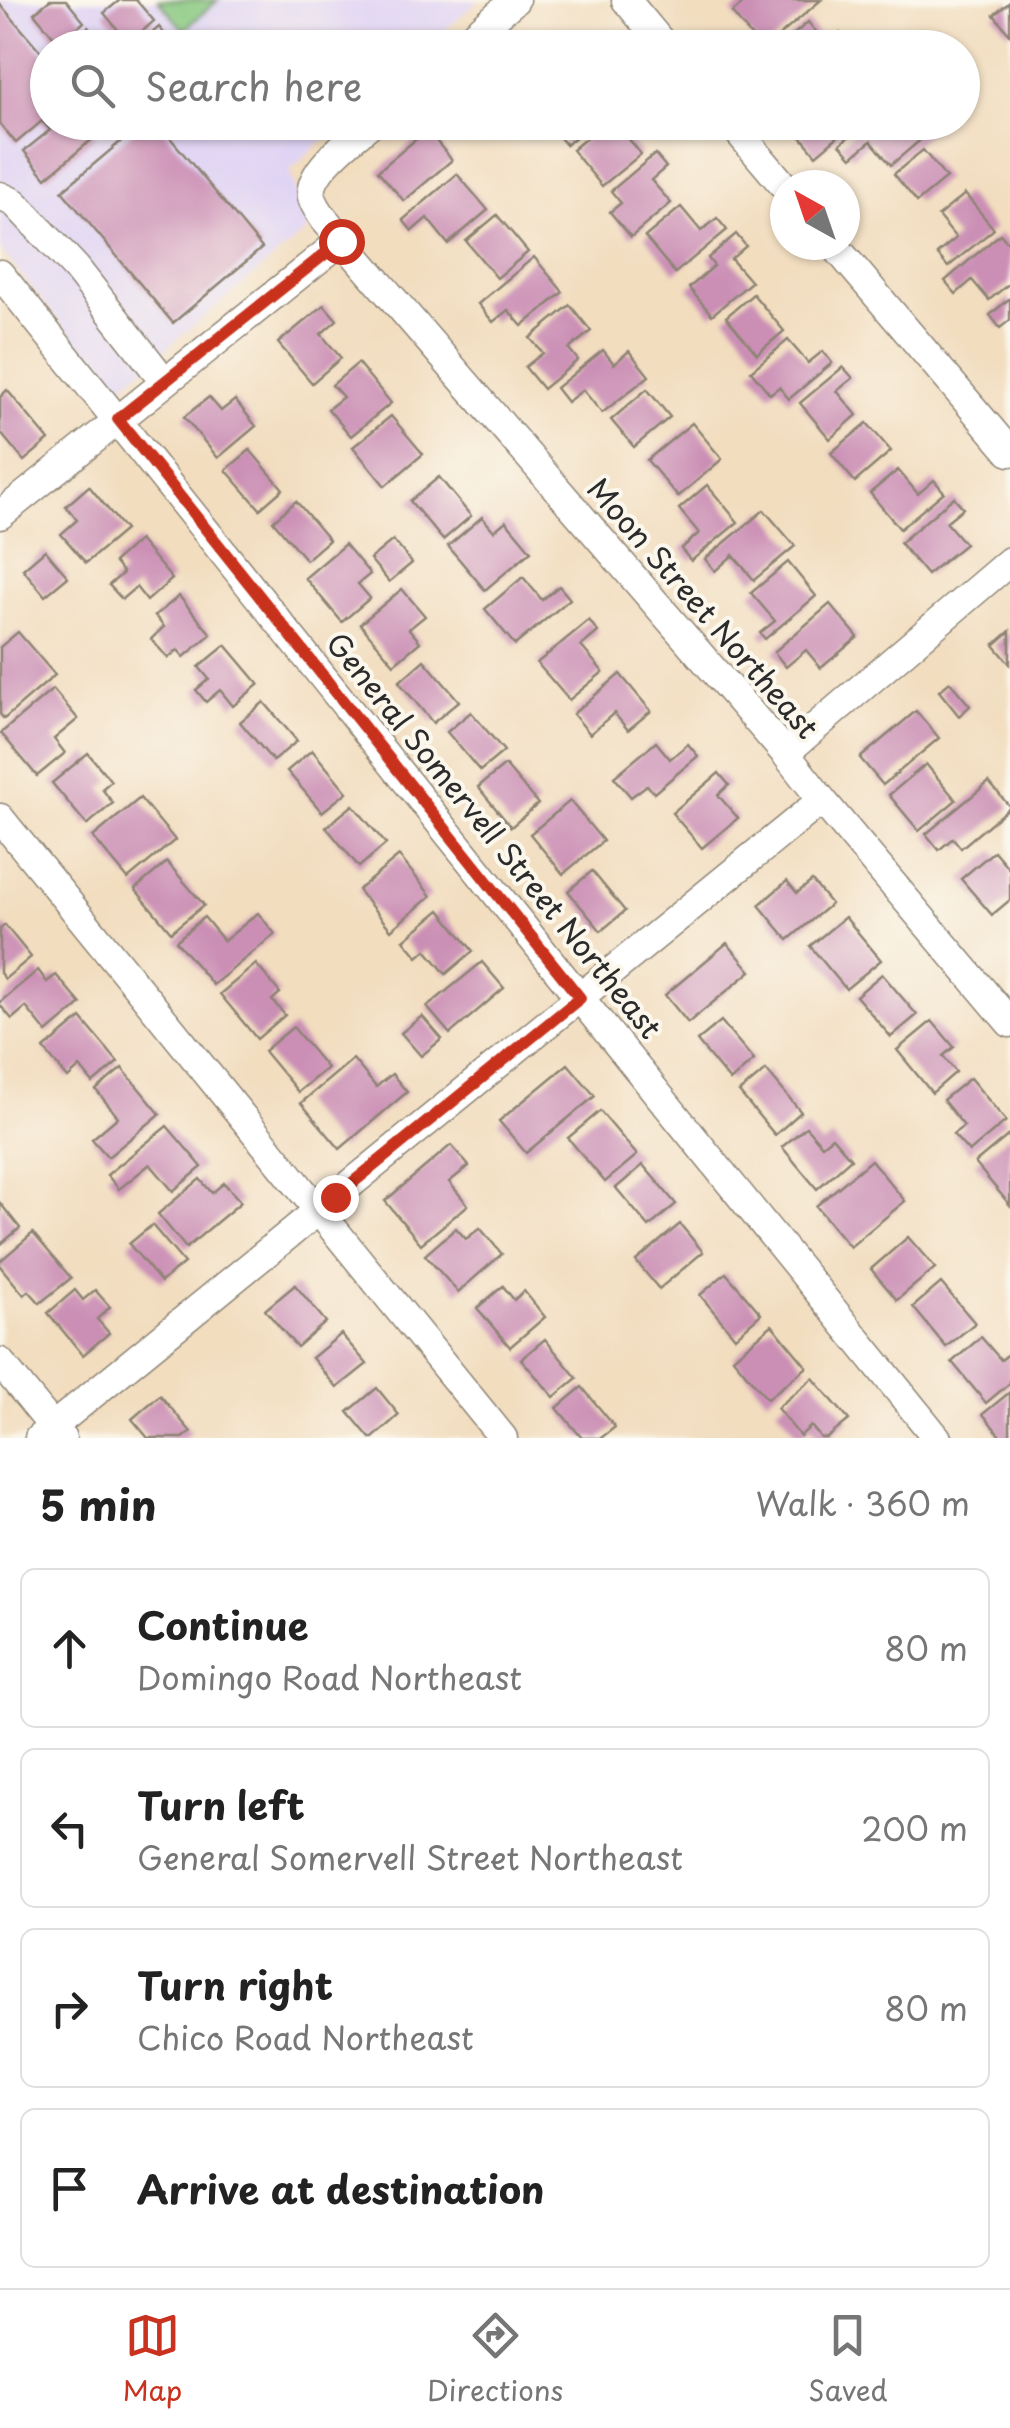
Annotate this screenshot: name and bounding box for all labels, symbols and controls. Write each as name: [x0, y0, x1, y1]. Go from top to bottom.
search box: [30, 30, 980, 140]
text: Search here: [145, 57, 362, 114]
icon: search: [65, 58, 120, 113]
north arrow: [770, 170, 860, 260]
route start: [319, 219, 365, 265]
street label: Moon Street Northeast: [578, 467, 830, 748]
street label: General Somervell Street Northeast: [316, 621, 674, 1048]
route end: [313, 1175, 359, 1221]
text: 5 min: [40, 1472, 157, 1535]
text: Walk · 360 m: [756, 1479, 970, 1527]
text: Continue: [137, 1596, 308, 1653]
icon: ahead: [42, 1621, 97, 1676]
text: 80 m: [884, 1624, 968, 1672]
text: Domingo Road Northeast: [137, 1653, 522, 1701]
text: Turn left: [137, 1776, 305, 1833]
icon: left: [42, 1801, 97, 1856]
text: 200 m: [861, 1804, 968, 1852]
text: General Somervell Street Northeast: [137, 1833, 683, 1881]
text: Turn right: [137, 1956, 333, 2013]
icon: right: [42, 1981, 97, 2036]
text: 80 m: [884, 1984, 968, 2032]
text: Chico Road Northeast: [137, 2013, 474, 2061]
text: Arrive at destination: [137, 2160, 545, 2217]
icon: arrive: [42, 2161, 97, 2216]
tab: Map: [122, 2308, 182, 2411]
tab: Directions: [427, 2308, 563, 2411]
tab: Saved: [808, 2308, 888, 2411]

